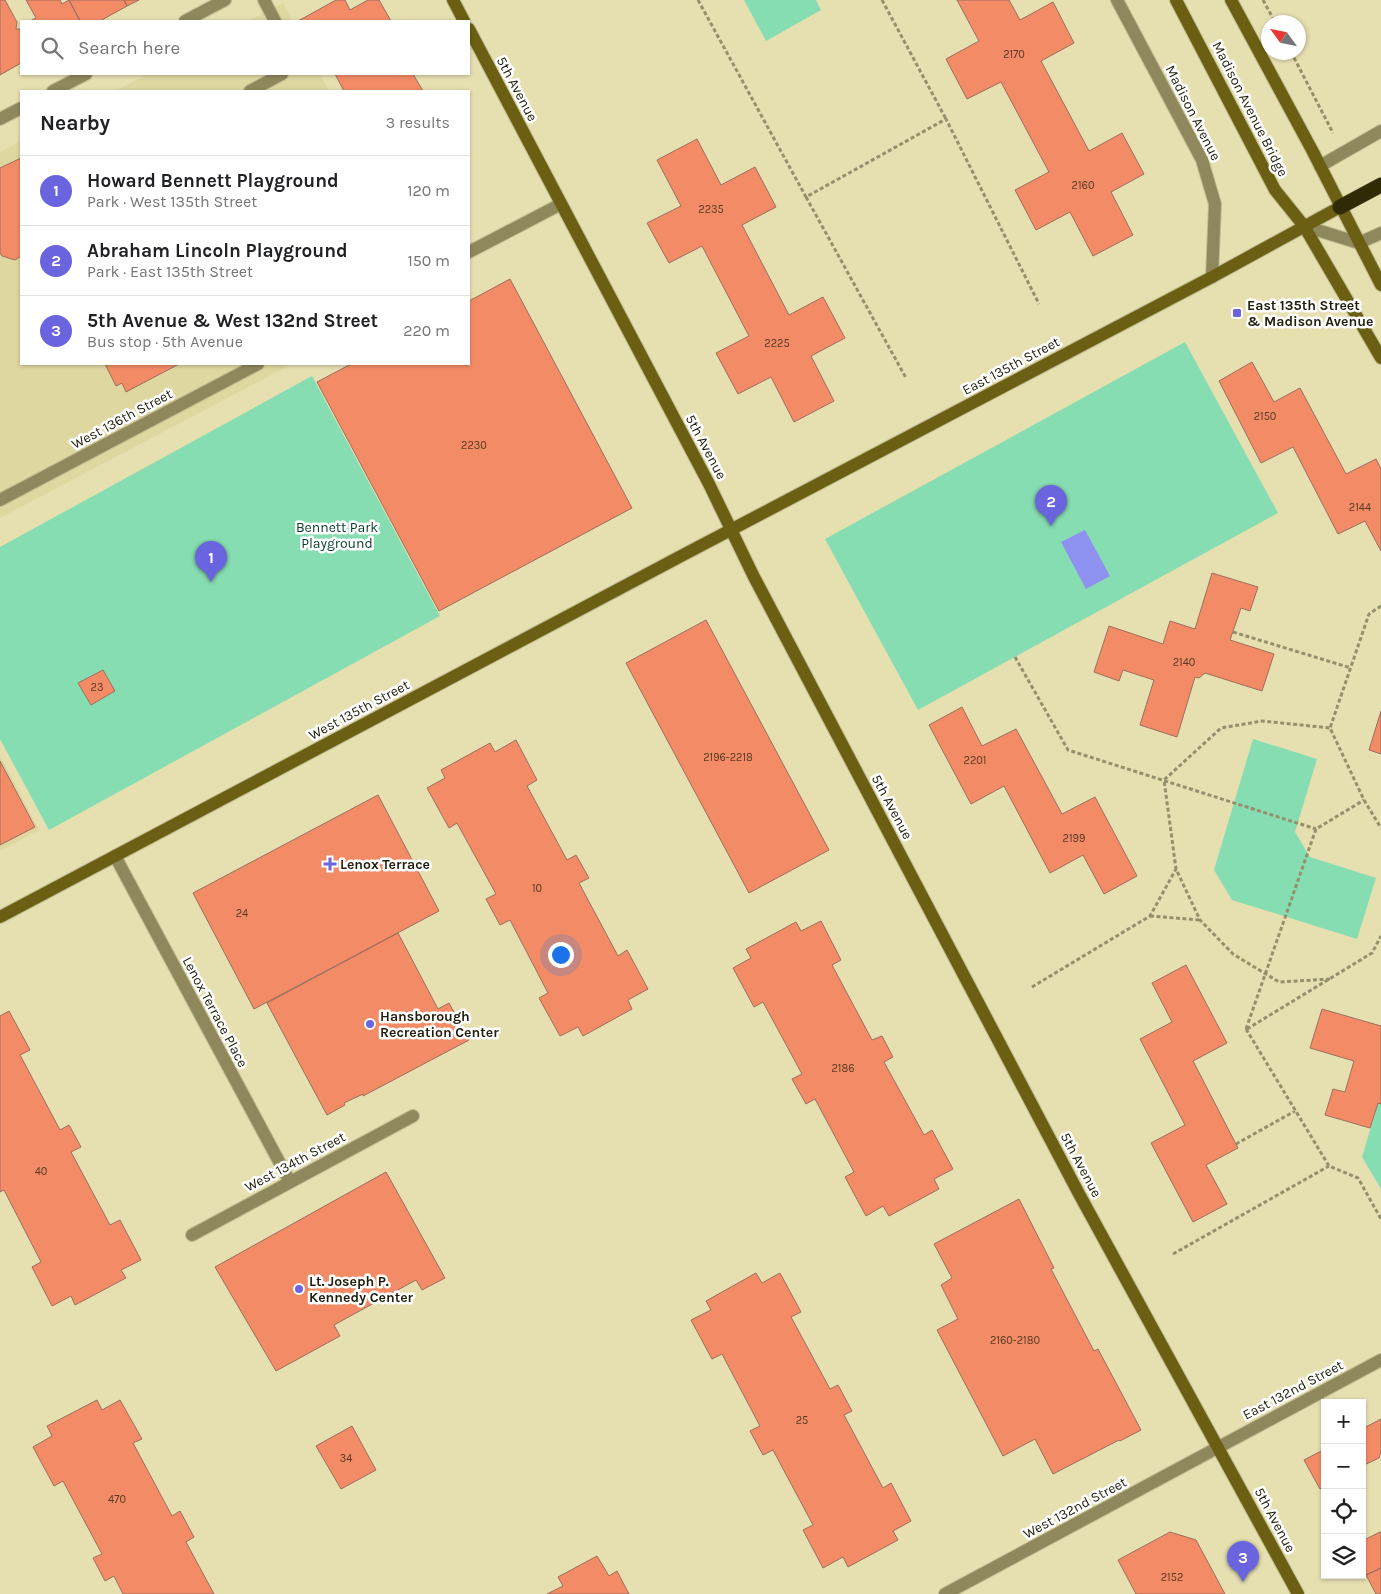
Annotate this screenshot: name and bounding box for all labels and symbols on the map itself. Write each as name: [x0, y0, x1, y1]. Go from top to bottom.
north arrow: [1261, 15, 1306, 60]
street label: Madison Avenue Bridge: [1208, 39, 1292, 179]
house number: 2170: [1003, 48, 1025, 61]
street label: 5th Avenue: [493, 54, 541, 124]
street label: Madison Avenue: [1162, 62, 1224, 164]
house number: 2160: [1072, 179, 1094, 192]
house number: 2235: [698, 203, 724, 216]
place label: East 135th Street & Madison Avenue: [1247, 297, 1373, 330]
marker: East 135th Street & Madison Avenue: [1231, 307, 1243, 319]
street label: East 135th Street: [959, 333, 1063, 399]
house number: 2225: [764, 337, 790, 350]
street label: West 136th Street: [69, 385, 175, 453]
house number: 2150: [1254, 410, 1276, 423]
street label: 5th Avenue: [682, 412, 730, 482]
house number: 2230: [461, 439, 487, 452]
pin: 2: [1035, 485, 1067, 526]
house number: 2144: [1349, 501, 1371, 514]
park label: Bennett Park Playground: [296, 519, 378, 552]
pin: 1: [195, 541, 227, 582]
house number: 2140: [1173, 656, 1195, 669]
street label: West 135th Street: [306, 676, 412, 744]
house number: 23: [91, 681, 103, 694]
house number: 2196-2218: [703, 751, 753, 764]
house number: 2201: [964, 754, 986, 767]
street label: 5th Avenue: [868, 772, 916, 842]
house number: 2199: [1063, 832, 1085, 845]
place label: Lenox Terrace: [340, 856, 430, 873]
marker: Lenox Terrace: [324, 858, 336, 870]
house number: 10: [532, 882, 542, 895]
house number: 24: [236, 907, 248, 920]
your location: [548, 942, 574, 968]
street label: Lenox Terrace Place: [179, 954, 251, 1070]
place label: Hansborough Recreation Center: [380, 1008, 499, 1041]
marker: Hansborough Recreation Center: [364, 1018, 376, 1030]
house number: 2186: [831, 1062, 855, 1075]
street label: West 134th Street: [242, 1128, 348, 1196]
street label: 5th Avenue: [1057, 1130, 1105, 1200]
house number: 40: [35, 1165, 47, 1178]
place label: Lt. Joseph P. Kennedy Center: [309, 1273, 414, 1306]
marker: Lt. Joseph P. Kennedy Center: [293, 1283, 305, 1295]
house number: 2160-2180: [990, 1334, 1040, 1347]
street label: East 132nd Street: [1240, 1356, 1346, 1424]
house number: 25: [796, 1414, 808, 1427]
house number: 34: [340, 1452, 352, 1465]
street label: West 132nd Street: [1020, 1474, 1130, 1542]
street label: 5th Avenue: [1251, 1485, 1299, 1555]
house number: 470: [108, 1493, 126, 1506]
pin: 3: [1227, 1541, 1259, 1582]
house number: 2152: [1161, 1571, 1183, 1584]

